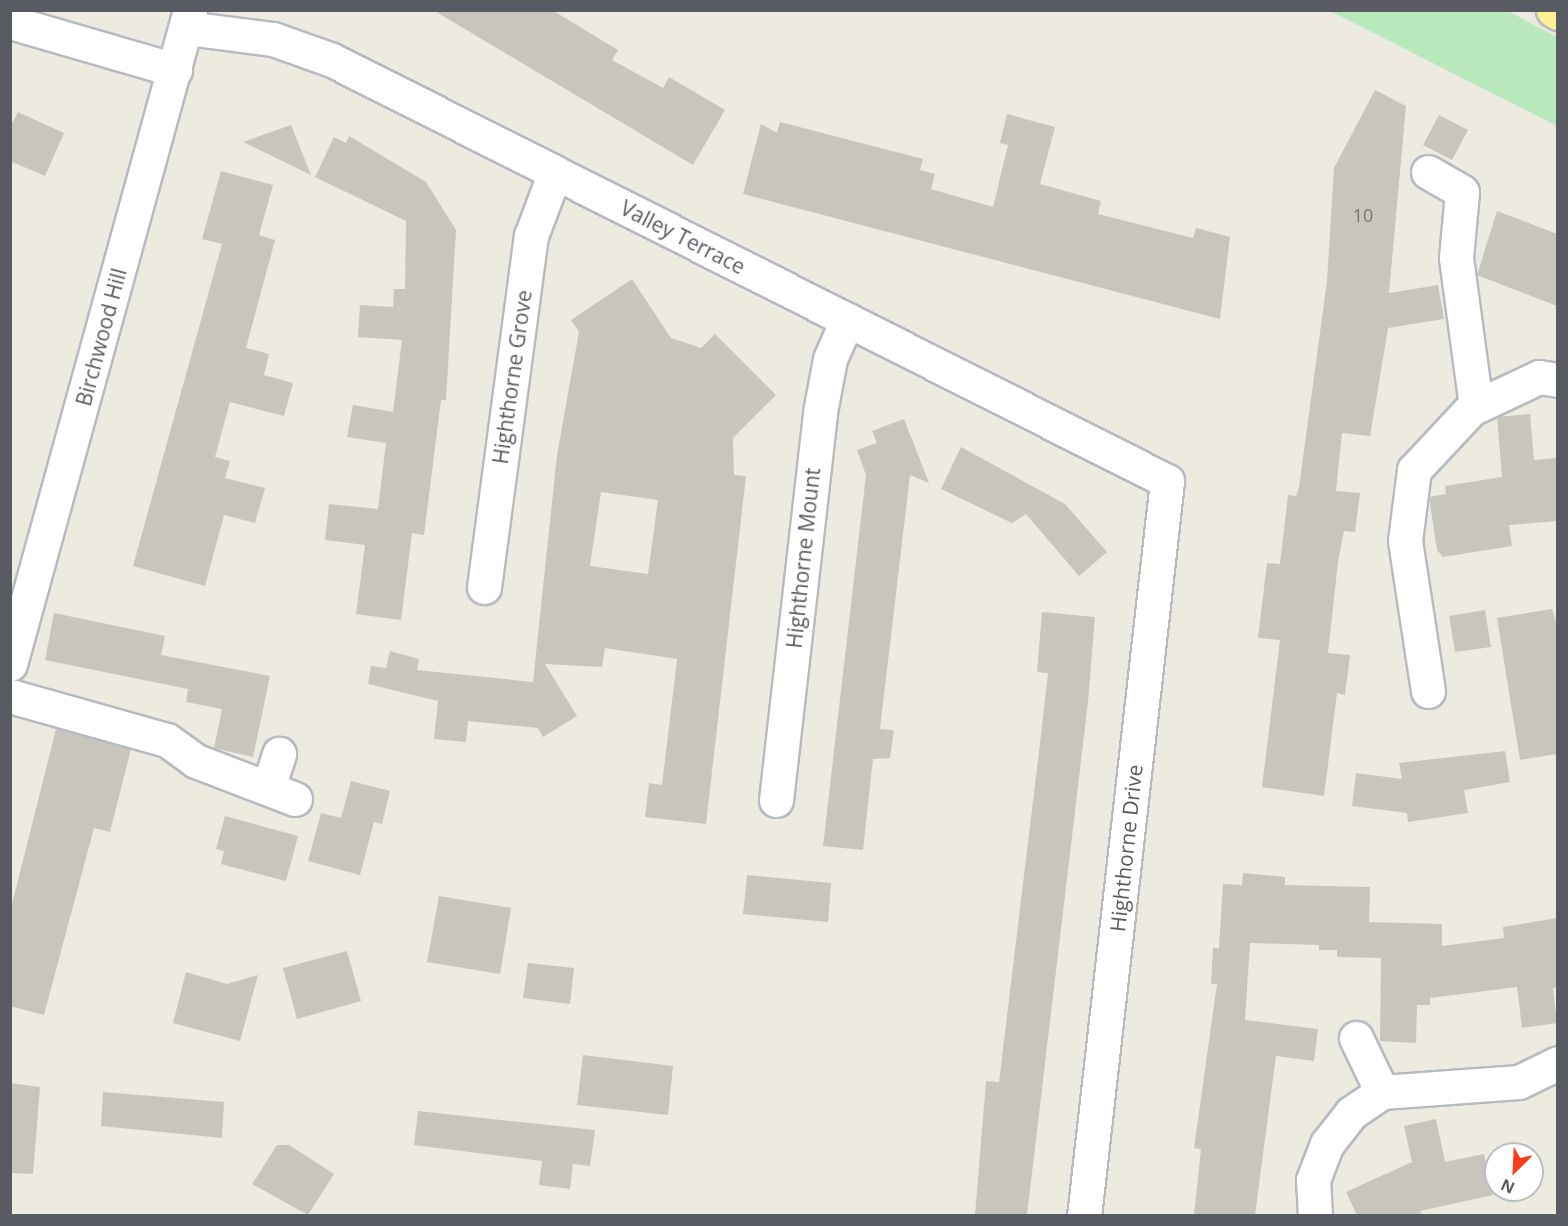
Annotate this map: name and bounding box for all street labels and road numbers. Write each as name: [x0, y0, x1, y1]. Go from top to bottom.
street label: Valley Terrace: [616, 195, 750, 279]
street label: Birchwood Hill: [71, 265, 131, 409]
street label: Highthorne Grove: [487, 288, 537, 466]
street label: Highthorne Mount: [781, 466, 825, 650]
street label: Highthorne Drive: [1105, 763, 1147, 933]

